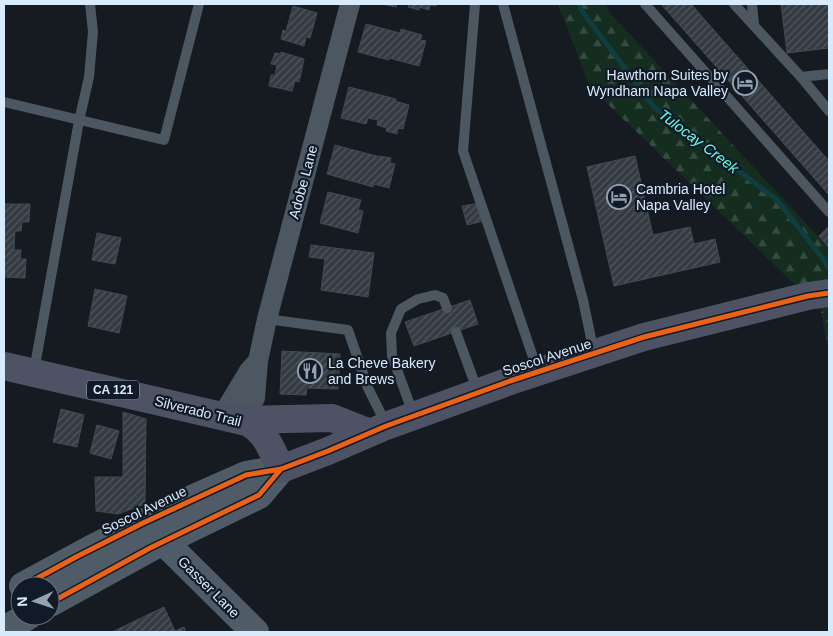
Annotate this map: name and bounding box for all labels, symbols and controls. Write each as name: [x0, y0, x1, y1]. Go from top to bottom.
place label: Hawthorn Suites by Wyndham Napa Valley: [587, 67, 728, 99]
hotel icon: Hawthorn Suites by Wyndham Napa Valley: [732, 70, 758, 96]
water label: Tulocay Creek: [656, 105, 743, 177]
street label: Adobe Lane: [285, 143, 321, 221]
place label: Cambria Hotel Napa Valley: [636, 181, 725, 213]
hotel icon: Cambria Hotel Napa Valley: [606, 184, 632, 210]
street label: Soscol Avenue: [501, 335, 594, 379]
place label: La Cheve Bakery and Brews: [328, 355, 435, 387]
restaurant icon: La Cheve Bakery and Brews: [297, 358, 323, 384]
road number: CA 121: [87, 380, 139, 400]
street label: Silverado Trail: [153, 393, 243, 429]
street label: Soscol Avenue: [99, 482, 189, 537]
street label: Gasser Lane: [175, 553, 243, 621]
north arrow: [10, 576, 60, 626]
text: N: [14, 596, 30, 607]

